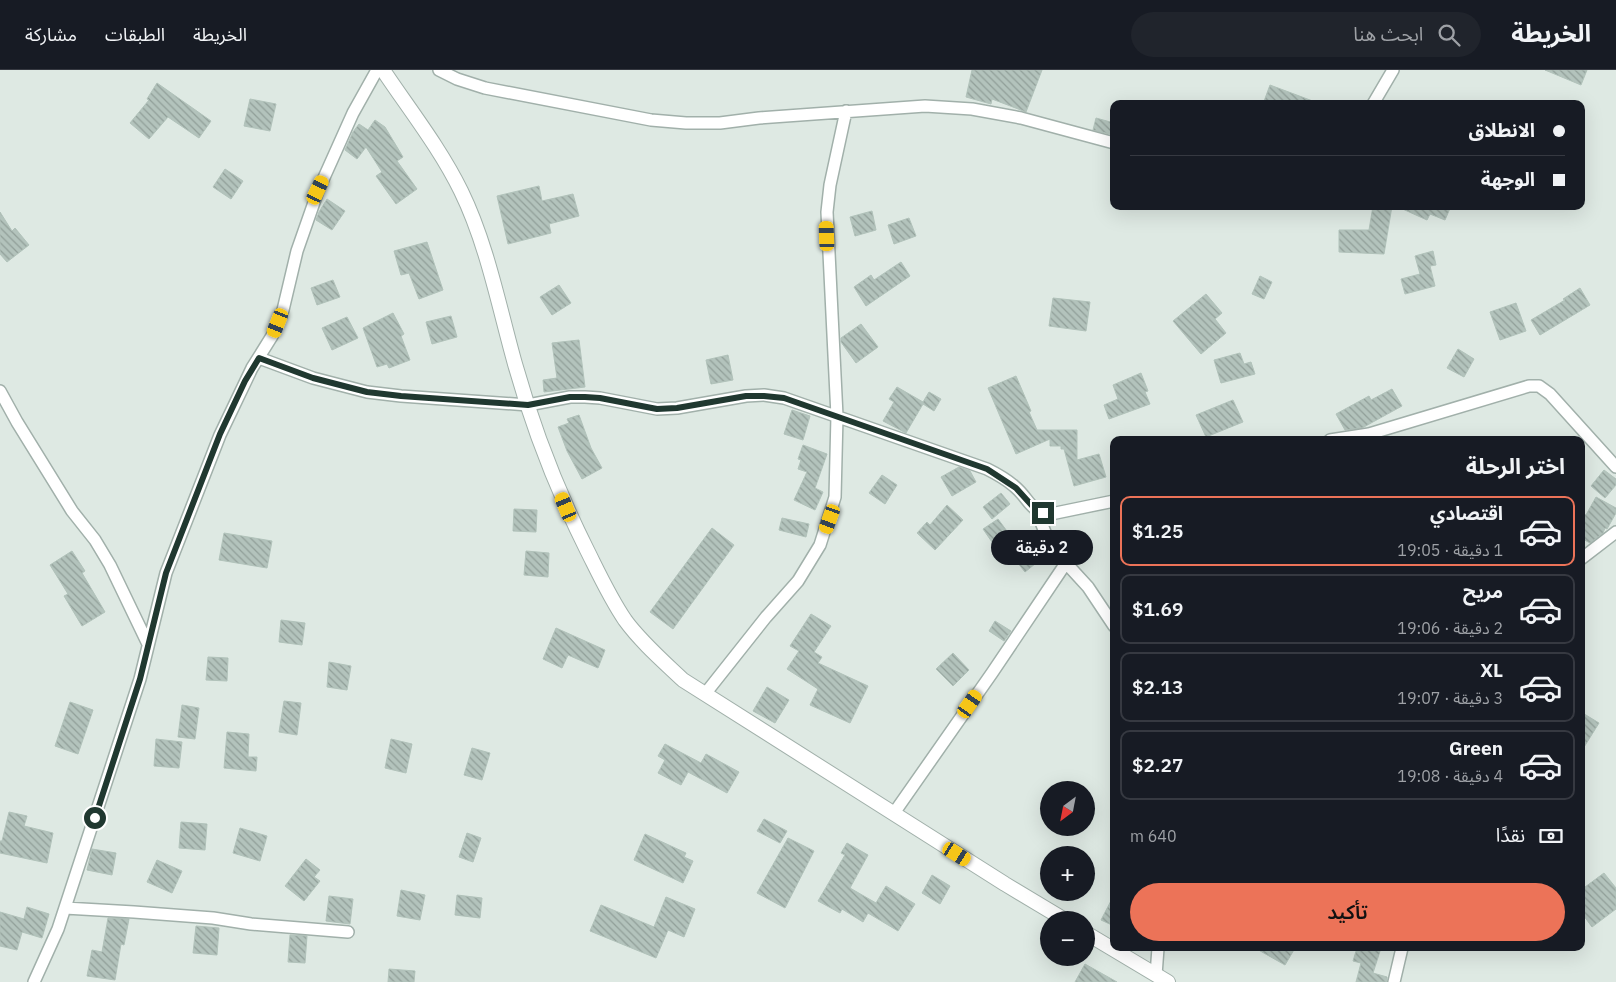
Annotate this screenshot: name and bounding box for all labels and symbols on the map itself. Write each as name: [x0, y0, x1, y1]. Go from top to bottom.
car: [304, 173, 331, 207]
car: [818, 221, 835, 251]
car: [265, 306, 290, 340]
car: [553, 490, 578, 524]
car: [817, 502, 842, 536]
route end: [1032, 502, 1054, 524]
callout: 2 دقيقة: [992, 530, 1094, 566]
car: [955, 687, 984, 721]
north arrow: [1040, 781, 1095, 836]
route start: [84, 807, 106, 829]
car: [940, 840, 973, 868]

